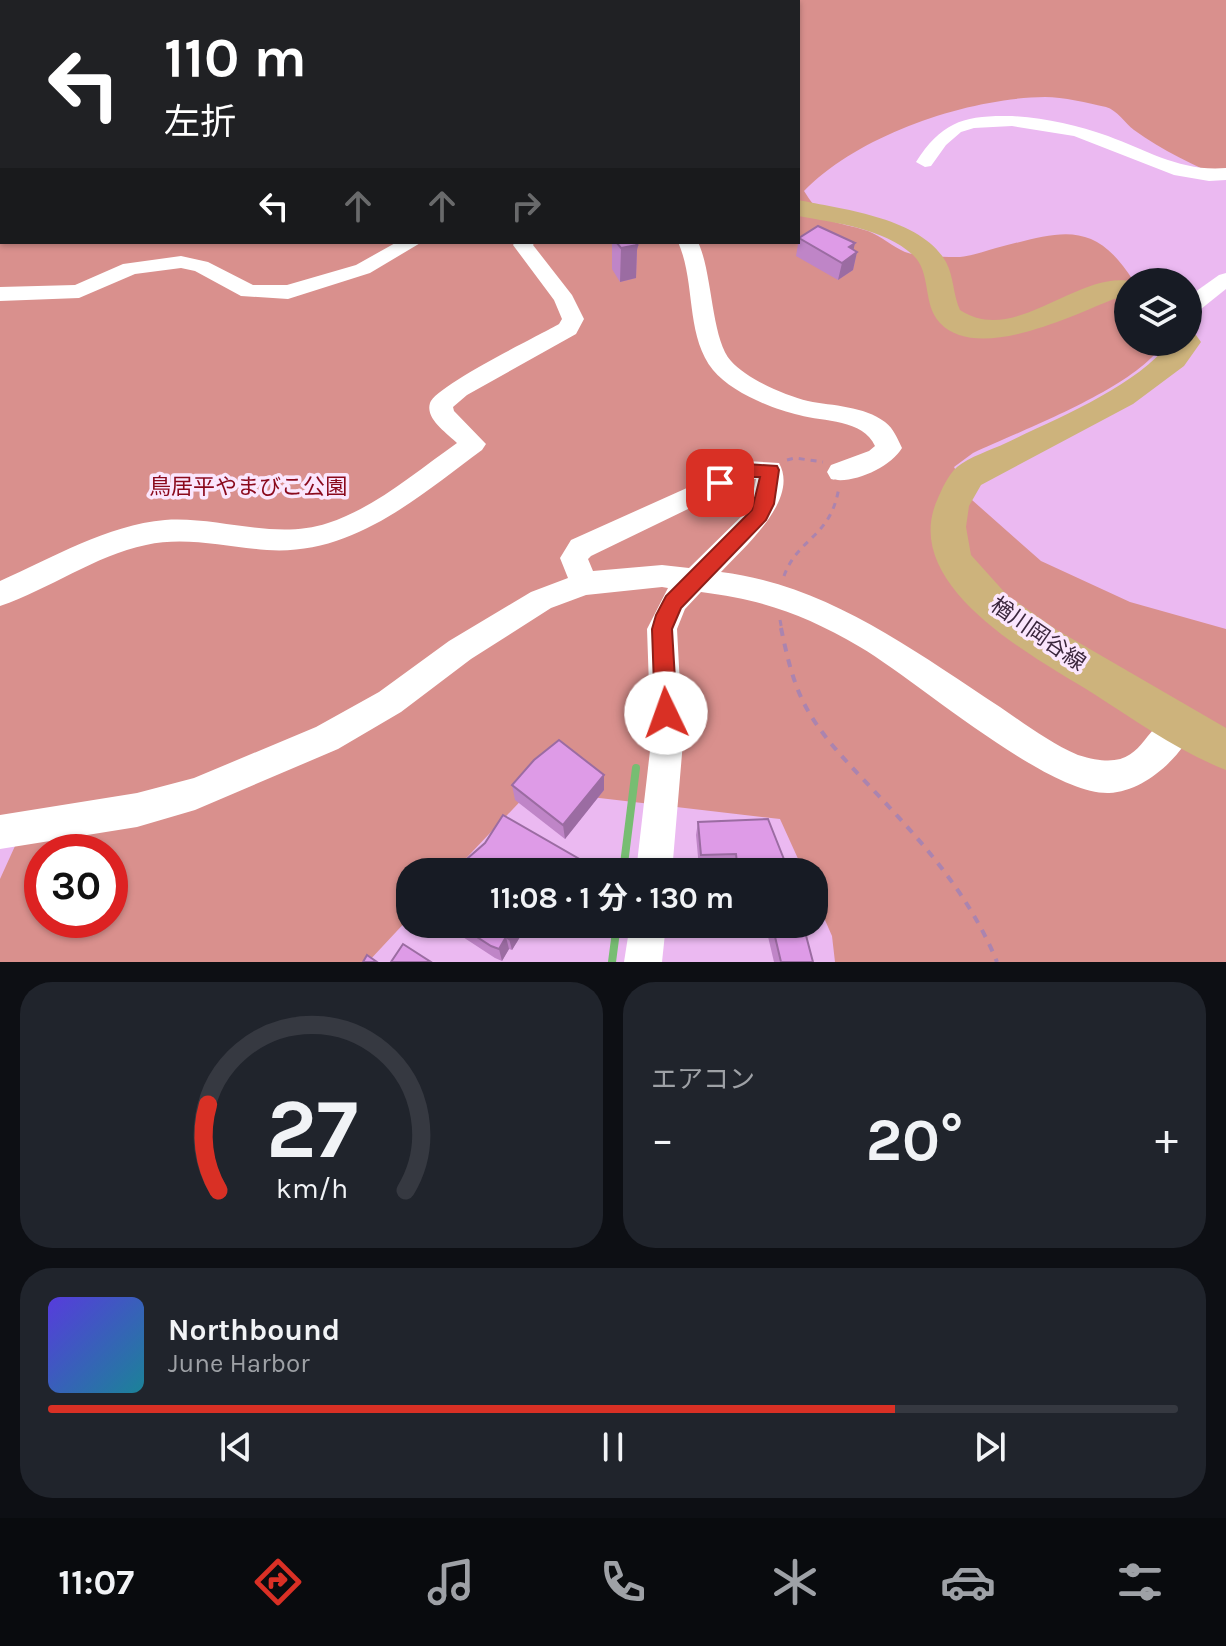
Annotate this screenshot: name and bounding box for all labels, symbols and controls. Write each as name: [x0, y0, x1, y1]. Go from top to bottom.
text: 110 m: [164, 25, 307, 90]
icon: left: [32, 32, 136, 136]
text: 左折: [164, 101, 236, 143]
icon: left: [252, 184, 296, 228]
icon: ahead: [336, 184, 380, 228]
icon: ahead: [420, 184, 464, 228]
icon: right: [504, 184, 548, 228]
map controls: [1114, 268, 1202, 356]
button: layers: [1114, 268, 1202, 356]
pin: [686, 449, 754, 517]
icon: arrive: [698, 461, 742, 505]
park label: 鳥居平やまびこ公園: [149, 474, 347, 500]
street label: 楢川岡谷線: [985, 592, 1091, 676]
position arrow: [624, 671, 708, 755]
speed limit sign: 30: [24, 834, 128, 938]
text: 11:08 · 1 分 · 130 m: [490, 880, 734, 916]
text: エアコン: [651, 1064, 755, 1095]
text: 27: [266, 1081, 357, 1178]
text: 20°: [866, 1105, 963, 1175]
text: −: [651, 1114, 674, 1165]
text: +: [1155, 1114, 1178, 1165]
text: km/h: [275, 1172, 348, 1205]
text: Northbound: [168, 1312, 340, 1348]
text: June Harbor: [168, 1348, 310, 1379]
icon: previous: [214, 1425, 258, 1469]
icon: pause: [591, 1425, 635, 1469]
icon: next: [968, 1425, 1012, 1469]
icon: directions: [250, 1554, 306, 1610]
icon: music: [423, 1554, 479, 1610]
icon: phone: [595, 1554, 651, 1610]
icon: climate: [767, 1554, 823, 1610]
icon: car: [940, 1554, 996, 1610]
icon: filters: [1112, 1554, 1168, 1610]
text: 11:07: [58, 1561, 134, 1603]

